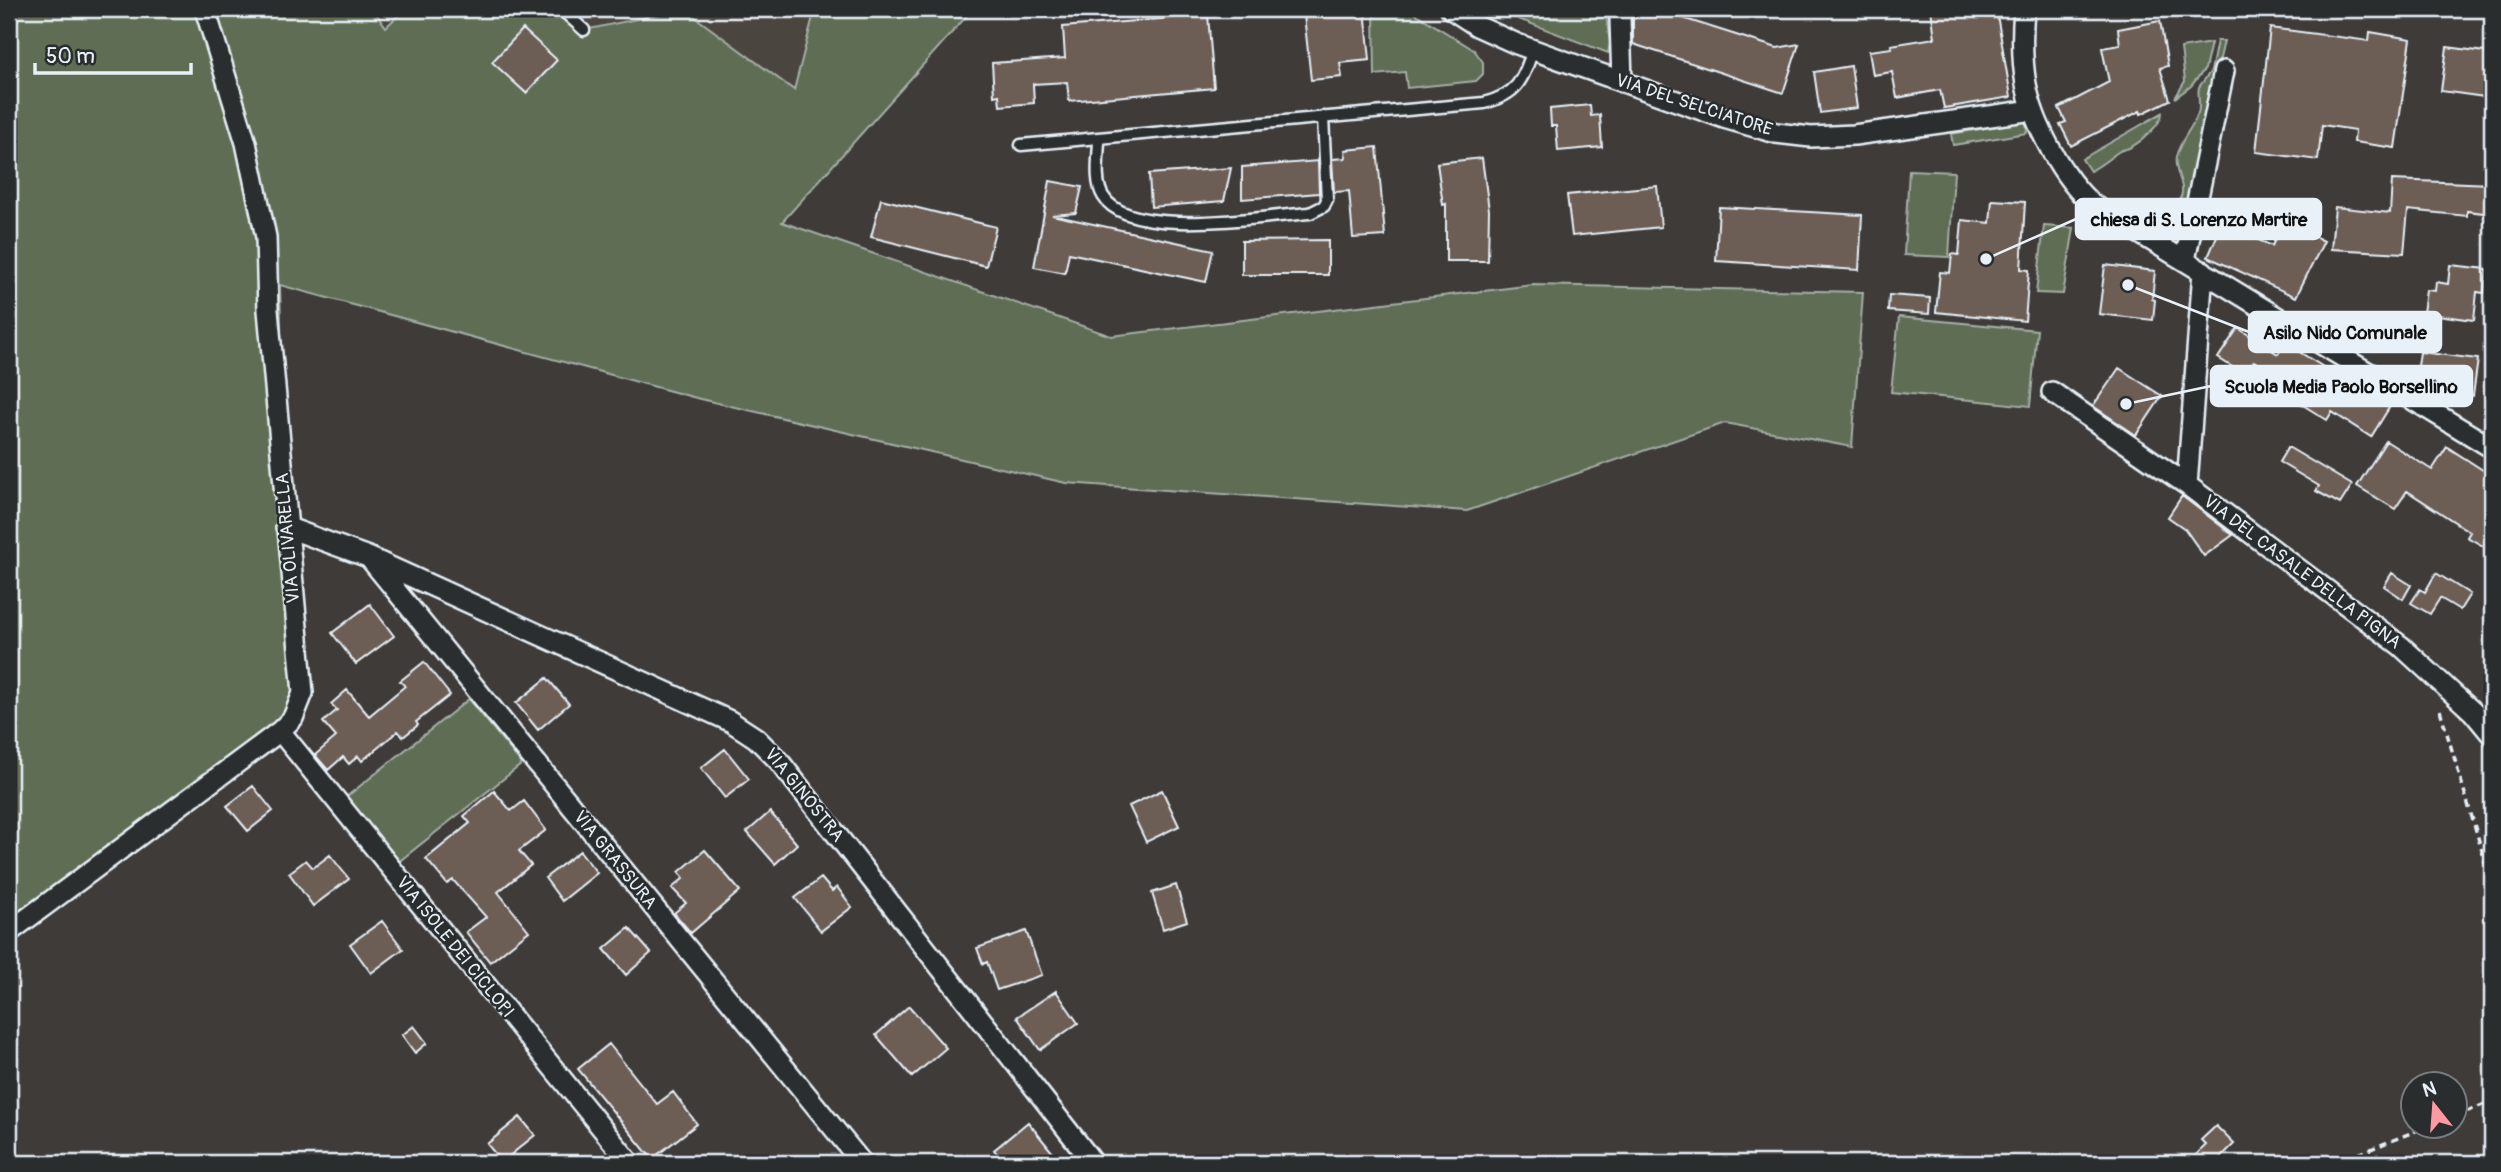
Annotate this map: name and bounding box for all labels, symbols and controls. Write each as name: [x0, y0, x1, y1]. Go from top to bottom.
scale bar: [35, 32, 191, 76]
text: 50 m: [46, 43, 95, 70]
street label: VIA DEL SELCIATORE: [1613, 69, 1775, 141]
callout: chiesa di S. Lorenzo Martire: [2076, 199, 2321, 239]
text: chiesa di S. Lorenzo Martire: [2090, 208, 2308, 232]
callout: Asilo Nido Comunale: [2249, 312, 2441, 352]
text: Asilo Nido Comunale: [2263, 321, 2428, 345]
callout: Scuola Media Paolo Borsellino: [2211, 366, 2472, 406]
text: Scuola Media Paolo Borsellino: [2224, 375, 2459, 399]
street label: VIA OLIVARELLA: [271, 471, 305, 604]
street label: VIA DEL CASALE DELLA PIGNA: [2198, 490, 2406, 654]
street label: VIA GINOSTRA: [759, 743, 849, 847]
street label: VIA GRASSURA: [568, 806, 662, 914]
street label: VIA ISOLE DEI CICLOPI: [391, 872, 519, 1022]
north arrow: [2400, 1070, 2470, 1140]
text: N: [2420, 1076, 2439, 1103]

